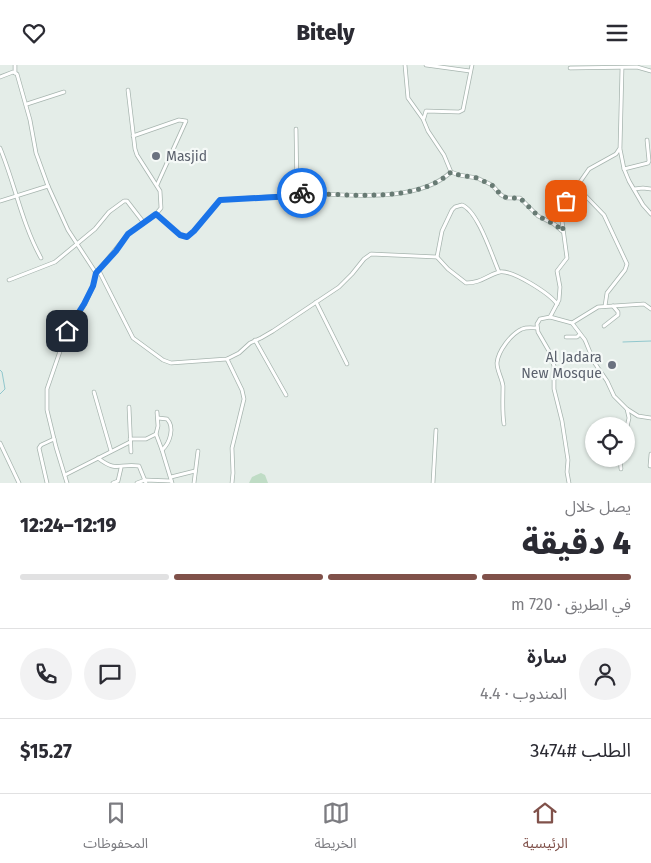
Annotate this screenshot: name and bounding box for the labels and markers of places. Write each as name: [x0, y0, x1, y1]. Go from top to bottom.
place label: Masjid: [166, 148, 207, 165]
marker: Masjid: [150, 150, 162, 162]
pin: [545, 180, 587, 222]
pin: [46, 310, 88, 352]
place label: Al Jadara New Mosque: [521, 349, 602, 382]
marker: Al Jadara New Mosque: [606, 359, 618, 371]

